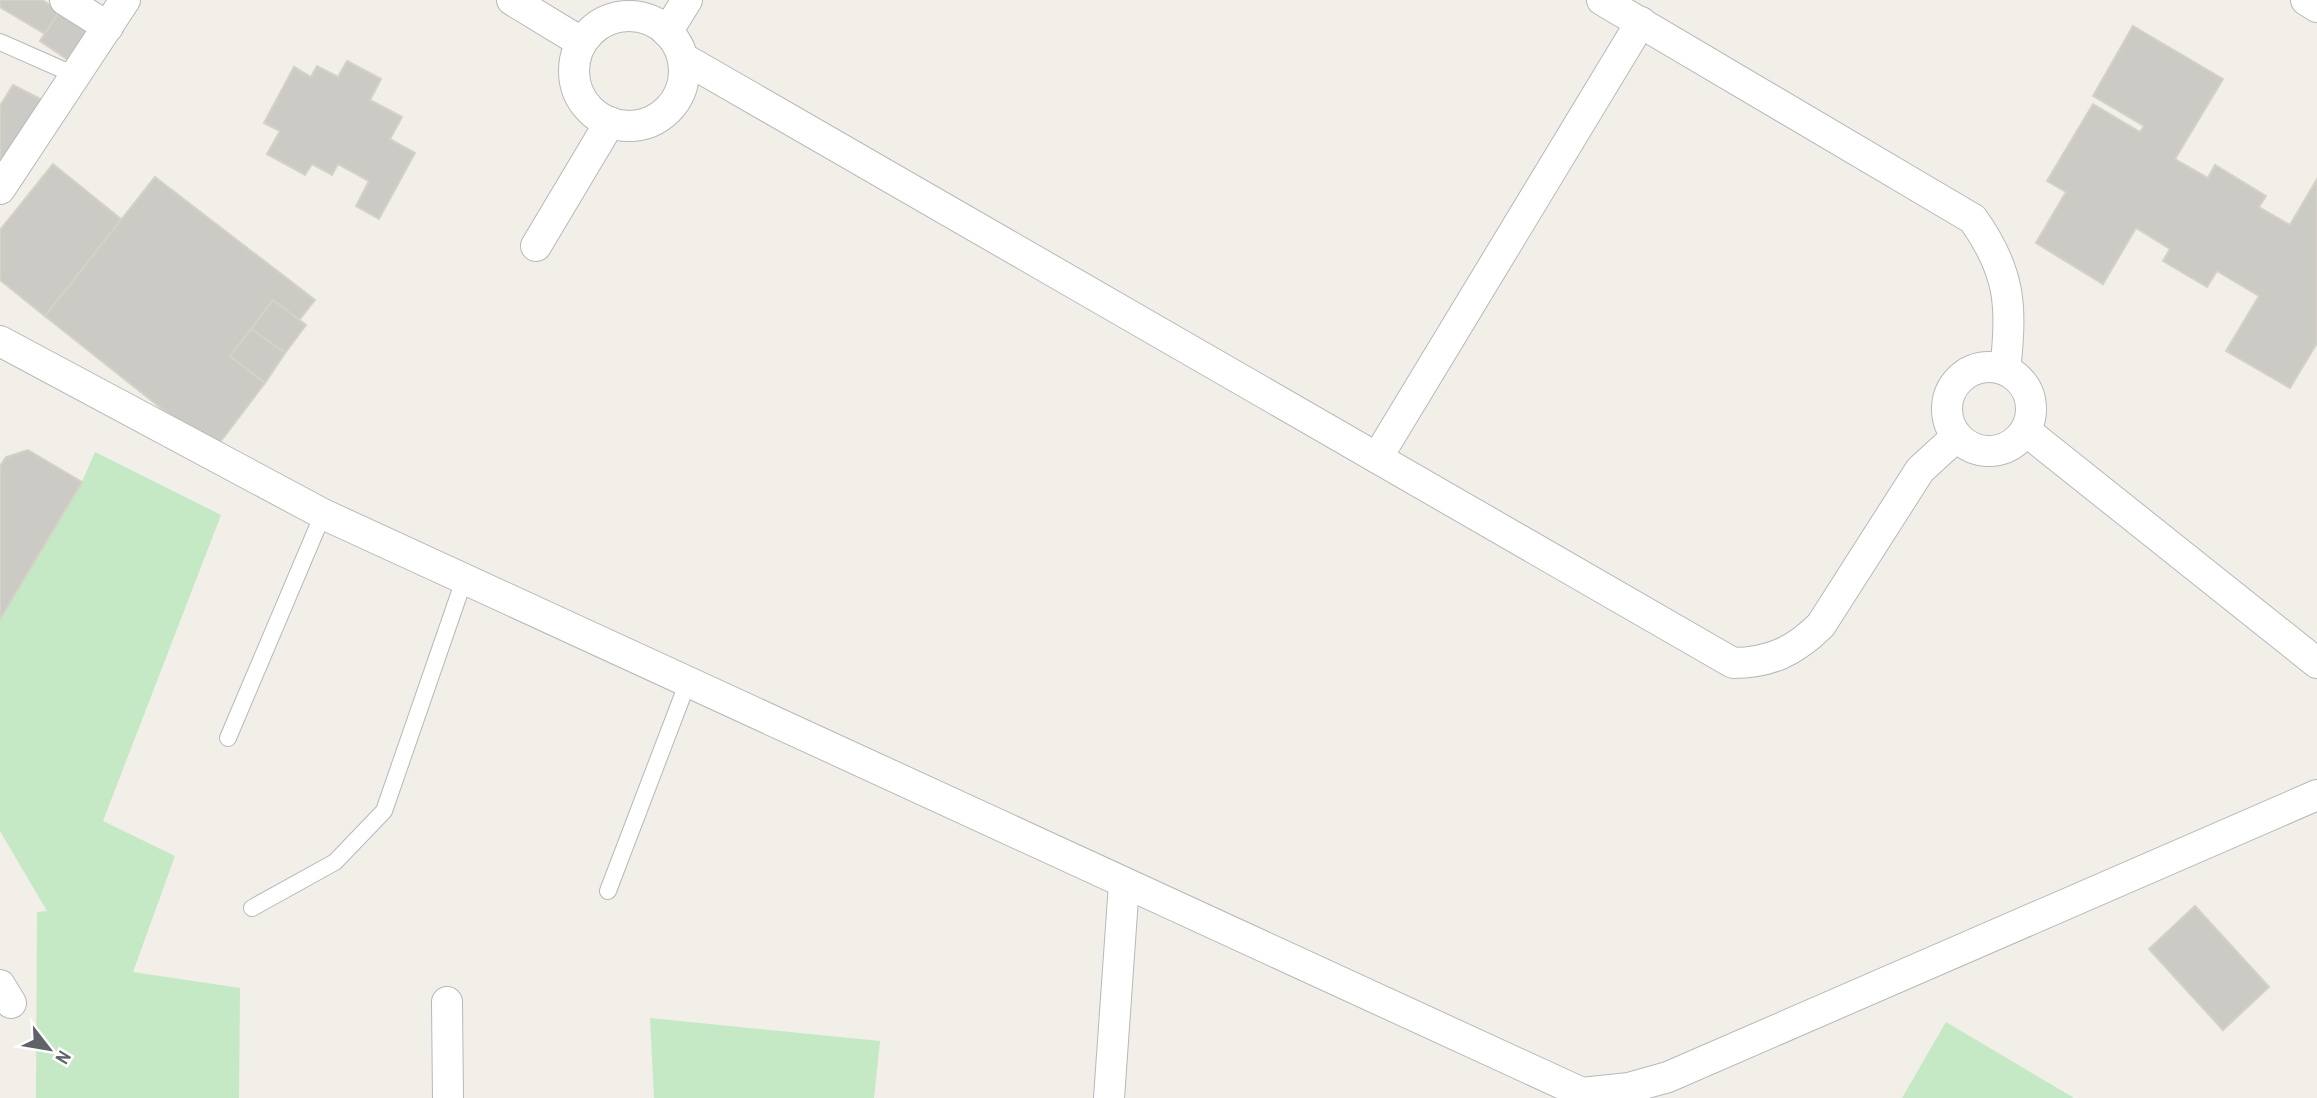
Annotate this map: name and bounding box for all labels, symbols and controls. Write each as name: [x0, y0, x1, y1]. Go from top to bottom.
north arrow: [14, 1014, 84, 1084]
text: N: [50, 1046, 78, 1069]

